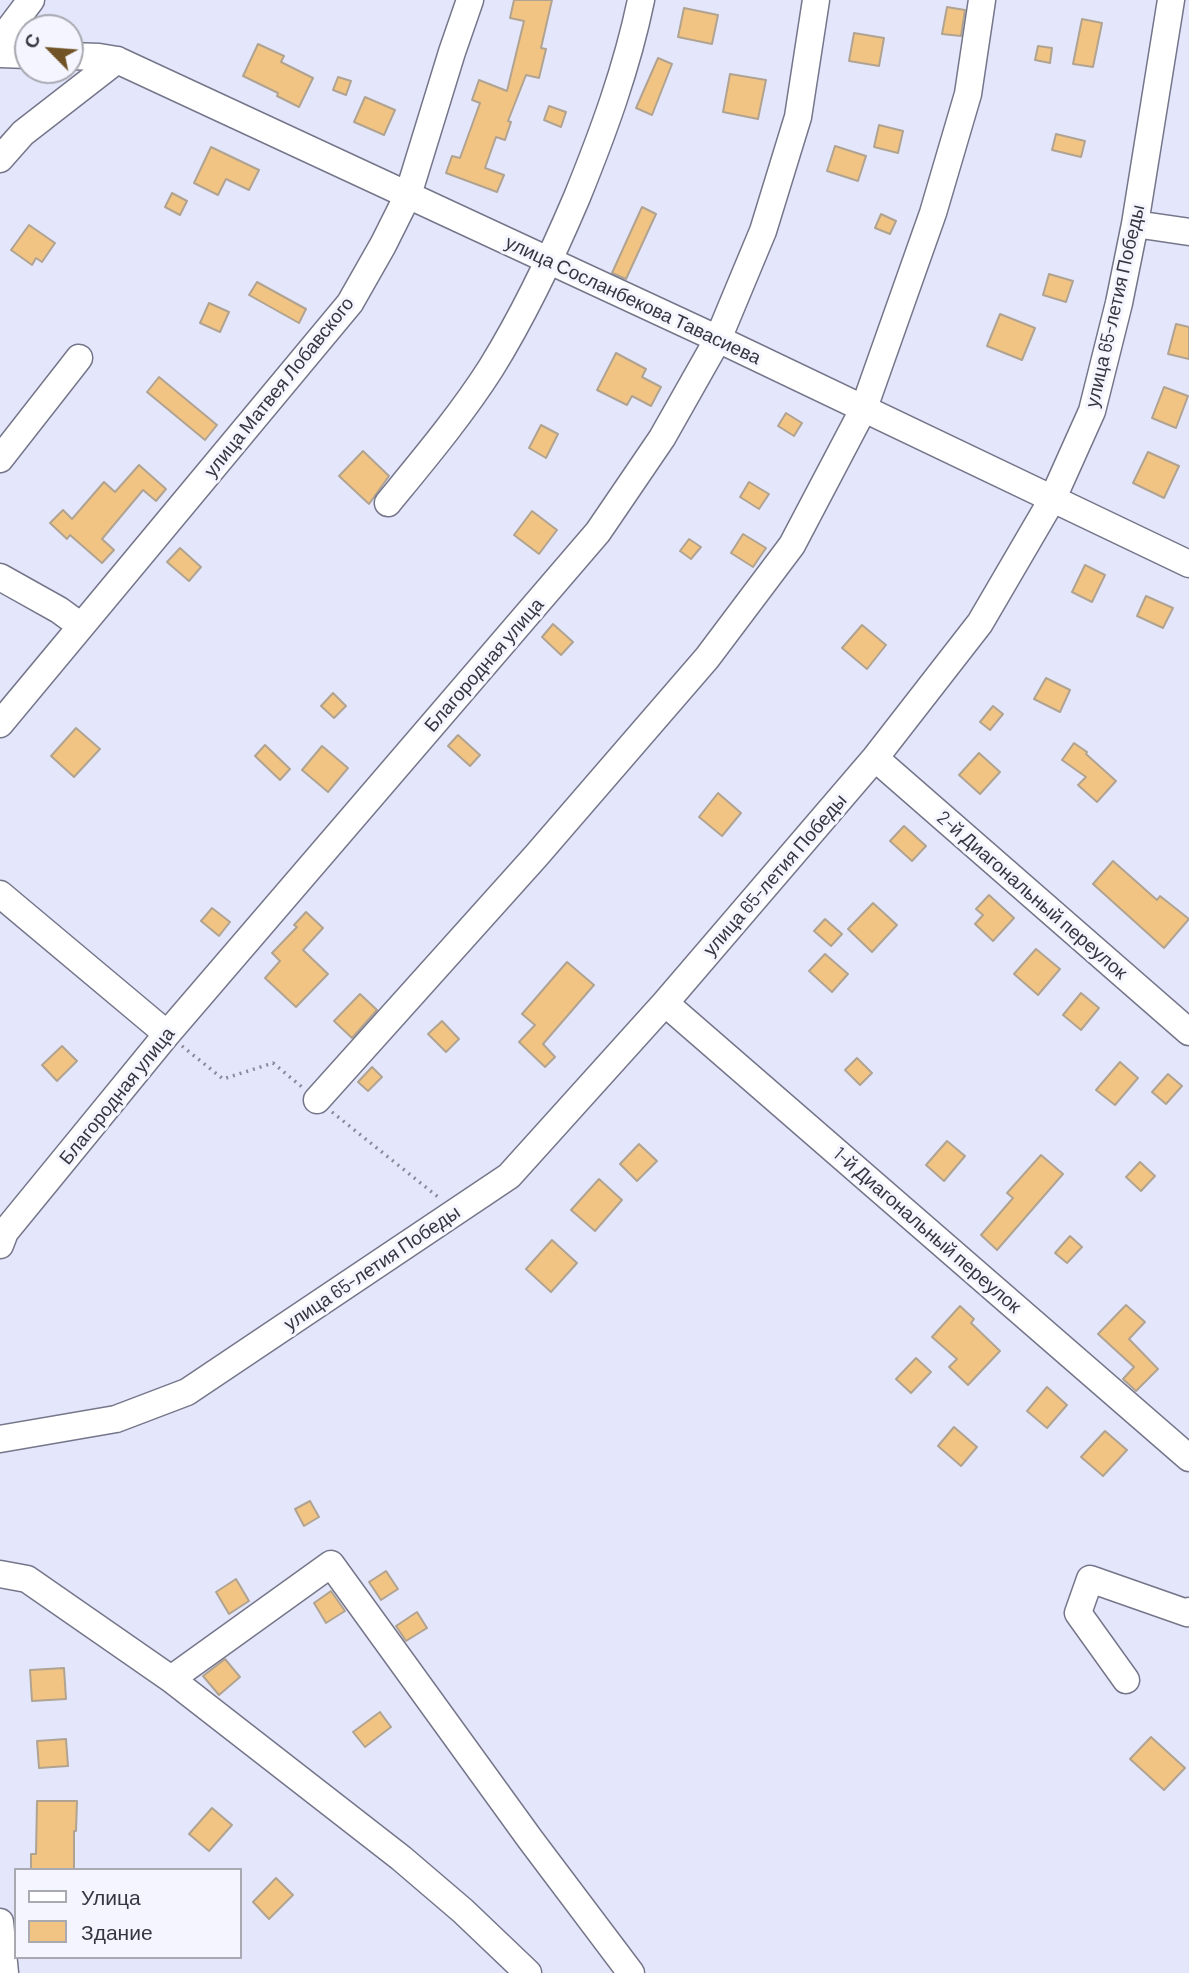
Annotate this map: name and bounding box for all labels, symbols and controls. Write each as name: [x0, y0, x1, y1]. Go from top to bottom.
north arrow: [14, 14, 84, 84]
text: С: [18, 30, 45, 52]
street label: улица 65-летия Победы: [1081, 202, 1149, 410]
street label: улица Сосланбекова Тавасиева: [502, 231, 764, 369]
street label: улица Матвея Лобавского: [199, 292, 359, 482]
street label: Благородная улица: [420, 593, 548, 737]
street label: улица 65-летия Победы: [698, 789, 852, 961]
street label: 2-й Диагональный переулок: [932, 806, 1132, 984]
street label: Благородная улица: [55, 1023, 179, 1169]
street label: 1-й Диагональный переулок: [828, 1142, 1026, 1318]
street label: улица 65-летия Победы: [280, 1201, 464, 1335]
legend: [14, 1868, 242, 1959]
text: Улица: [81, 1884, 141, 1909]
text: Здание: [81, 1919, 153, 1944]

